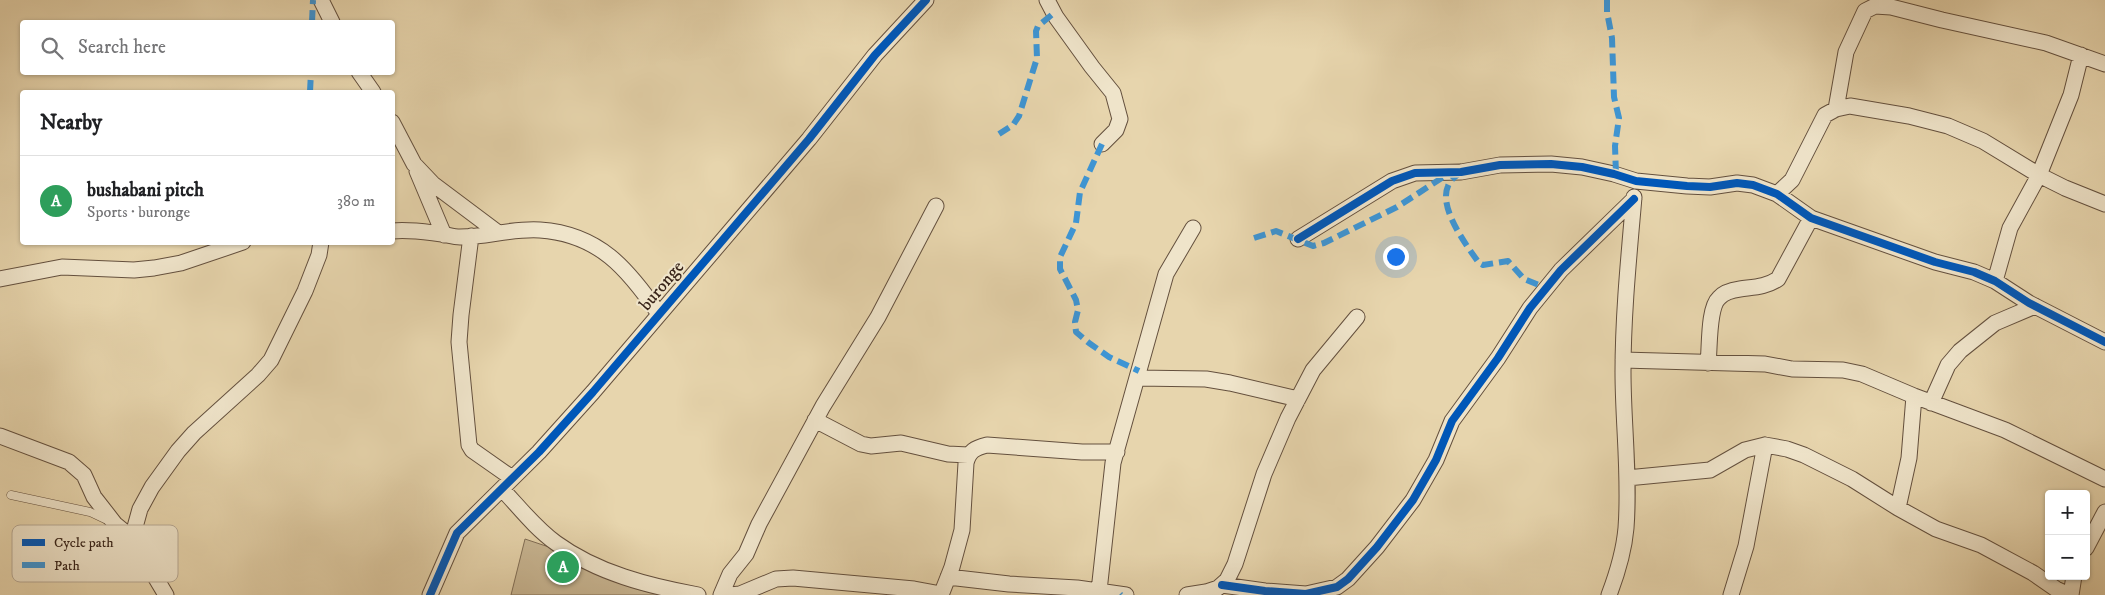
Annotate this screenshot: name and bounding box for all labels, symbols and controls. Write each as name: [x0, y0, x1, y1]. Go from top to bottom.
search box: [20, 20, 395, 75]
icon: search: [38, 34, 66, 62]
text: Search here: [78, 36, 166, 59]
text: Nearby: [40, 110, 102, 136]
text: bushabani pitch: [87, 179, 204, 202]
text: A: [51, 191, 61, 211]
text: 380 m: [337, 191, 375, 211]
text: Sports · buronge: [87, 202, 190, 222]
your location: [1383, 244, 1409, 270]
street label: buronge: [635, 257, 689, 315]
map controls: [2045, 490, 2090, 580]
button: +: [2045, 490, 2090, 535]
legend: [12, 525, 178, 582]
text: Cycle path: [54, 534, 114, 552]
button: −: [2045, 535, 2090, 580]
pin: A: [547, 548, 579, 586]
text: Path: [54, 557, 81, 575]

